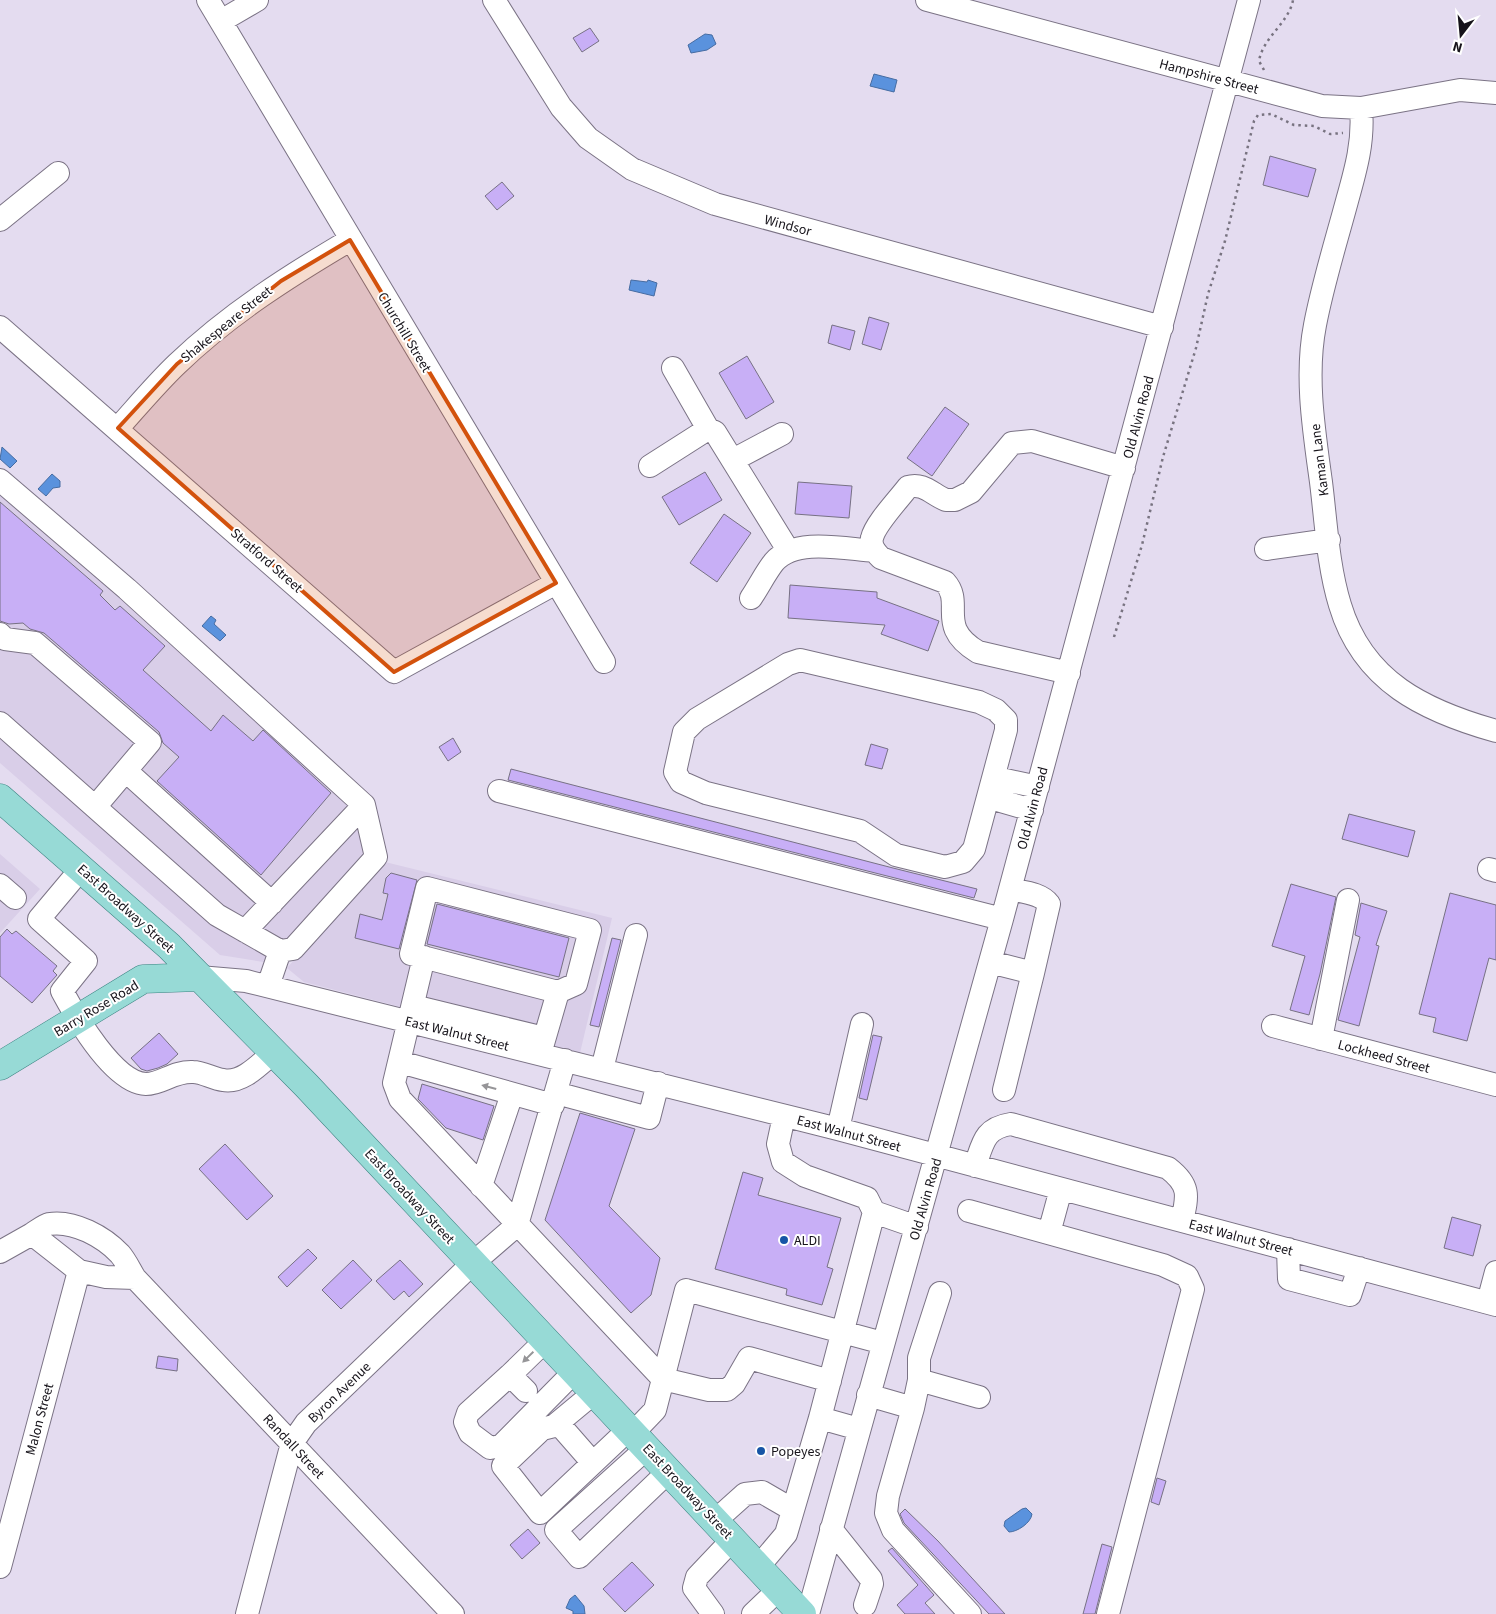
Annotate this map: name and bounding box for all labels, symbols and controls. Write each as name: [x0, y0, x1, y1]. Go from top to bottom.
north arrow: [1436, 10, 1486, 60]
text: N: [1450, 36, 1465, 57]
street label: Hampshire Street: [1157, 54, 1261, 100]
street label: Windsor: [762, 210, 814, 242]
street label: Shakespeare Street: [177, 281, 277, 368]
street label: Churchill Street: [372, 289, 436, 377]
street label: Old Alvin Road: [1118, 374, 1160, 461]
street label: Kaman Lane: [1306, 423, 1334, 497]
street label: Stratford Street: [226, 524, 307, 598]
street label: Old Alvin Road: [1012, 765, 1054, 852]
street label: East Broadway Street: [73, 860, 178, 958]
street label: Barry Rose Road: [50, 976, 143, 1042]
street label: East Walnut Street: [403, 1011, 511, 1057]
street label: Lockheed Street: [1335, 1035, 1432, 1079]
one-way arrow: [481, 1083, 496, 1091]
street label: East Walnut Street: [795, 1110, 903, 1158]
street label: East Broadway Street: [360, 1144, 459, 1249]
street label: Old Alvin Road: [905, 1156, 947, 1243]
street label: East Walnut Street: [1187, 1214, 1295, 1262]
place label: ALDI: [794, 1231, 821, 1251]
marker: ALDI: [778, 1234, 790, 1246]
one-way arrow: [522, 1351, 534, 1363]
street label: Byron Avenue: [304, 1358, 376, 1428]
street label: Malon Street: [21, 1381, 59, 1458]
street label: Randall Street: [258, 1410, 329, 1484]
street label: East Broadway Street: [638, 1439, 737, 1544]
place label: Popeyes: [771, 1442, 820, 1462]
marker: Popeyes: [755, 1445, 767, 1457]

